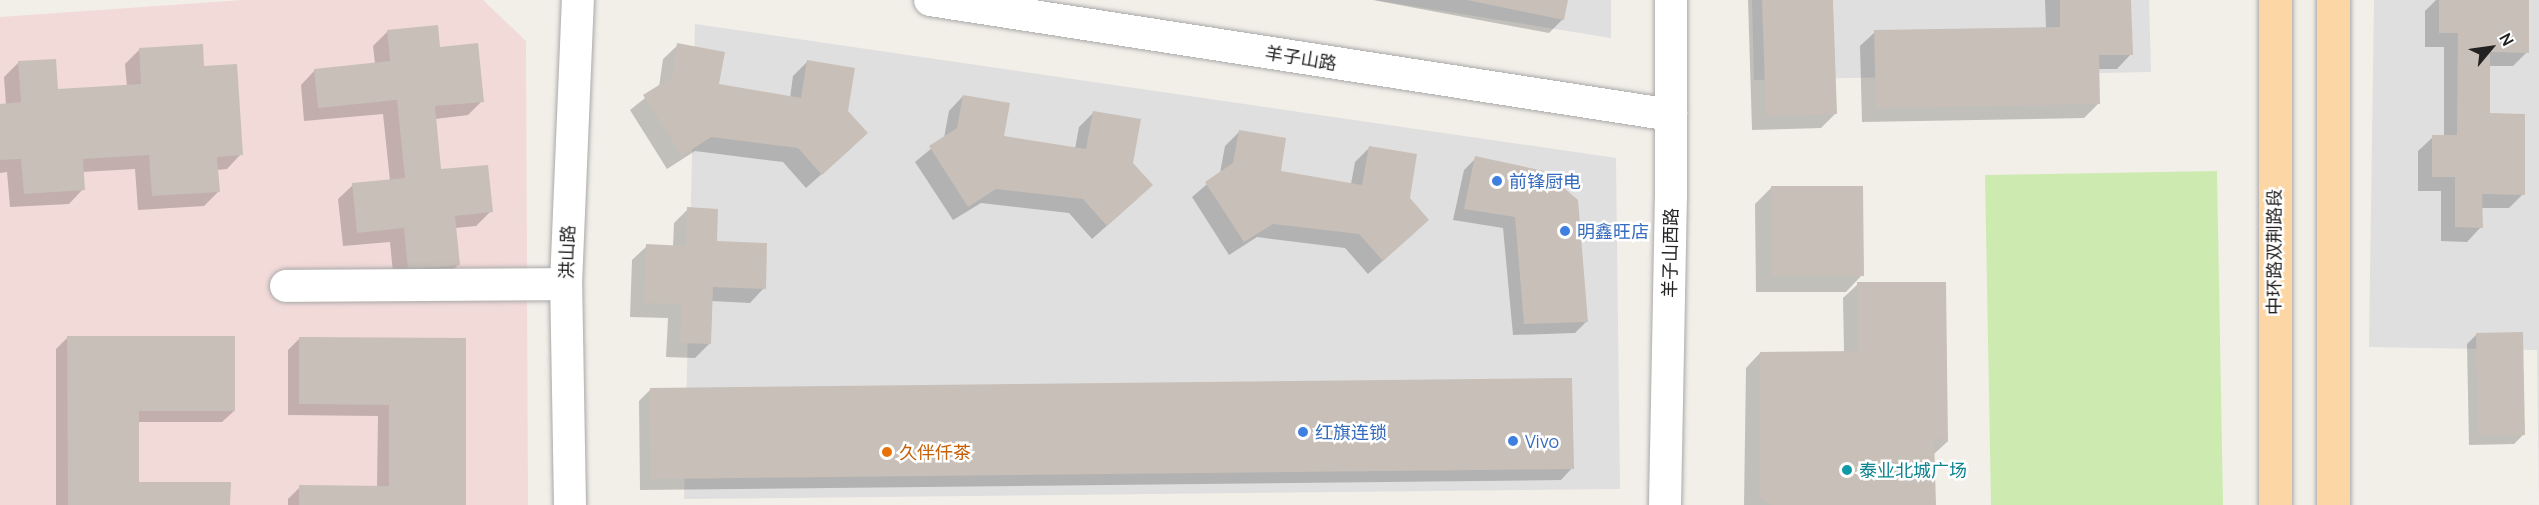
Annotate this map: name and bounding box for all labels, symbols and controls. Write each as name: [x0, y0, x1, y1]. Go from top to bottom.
north arrow: [2461, 18, 2521, 78]
text: N: [2494, 29, 2519, 50]
street label: 羊子山路: [1264, 42, 1338, 74]
place label: 前锋厨电: [1509, 170, 1581, 192]
marker: 前锋厨电: [1490, 174, 1504, 188]
street label: 中环路双荆路段: [2263, 189, 2285, 315]
street label: 羊子山西路: [1658, 208, 1682, 298]
place label: 明鑫旺店: [1577, 220, 1649, 242]
marker: 明鑫旺店: [1558, 224, 1572, 238]
street label: 洪山路: [555, 225, 579, 279]
place label: 红旗连锁: [1315, 421, 1387, 443]
marker: 红旗连锁: [1296, 425, 1310, 439]
place label: Vivo: [1525, 430, 1559, 452]
marker: Vivo: [1506, 434, 1520, 448]
place label: 久伴仟茶: [899, 441, 971, 463]
marker: 久伴仟茶: [880, 445, 894, 459]
place label: 泰业北城广场: [1859, 459, 1967, 481]
marker: 泰业北城广场: [1840, 463, 1854, 477]

